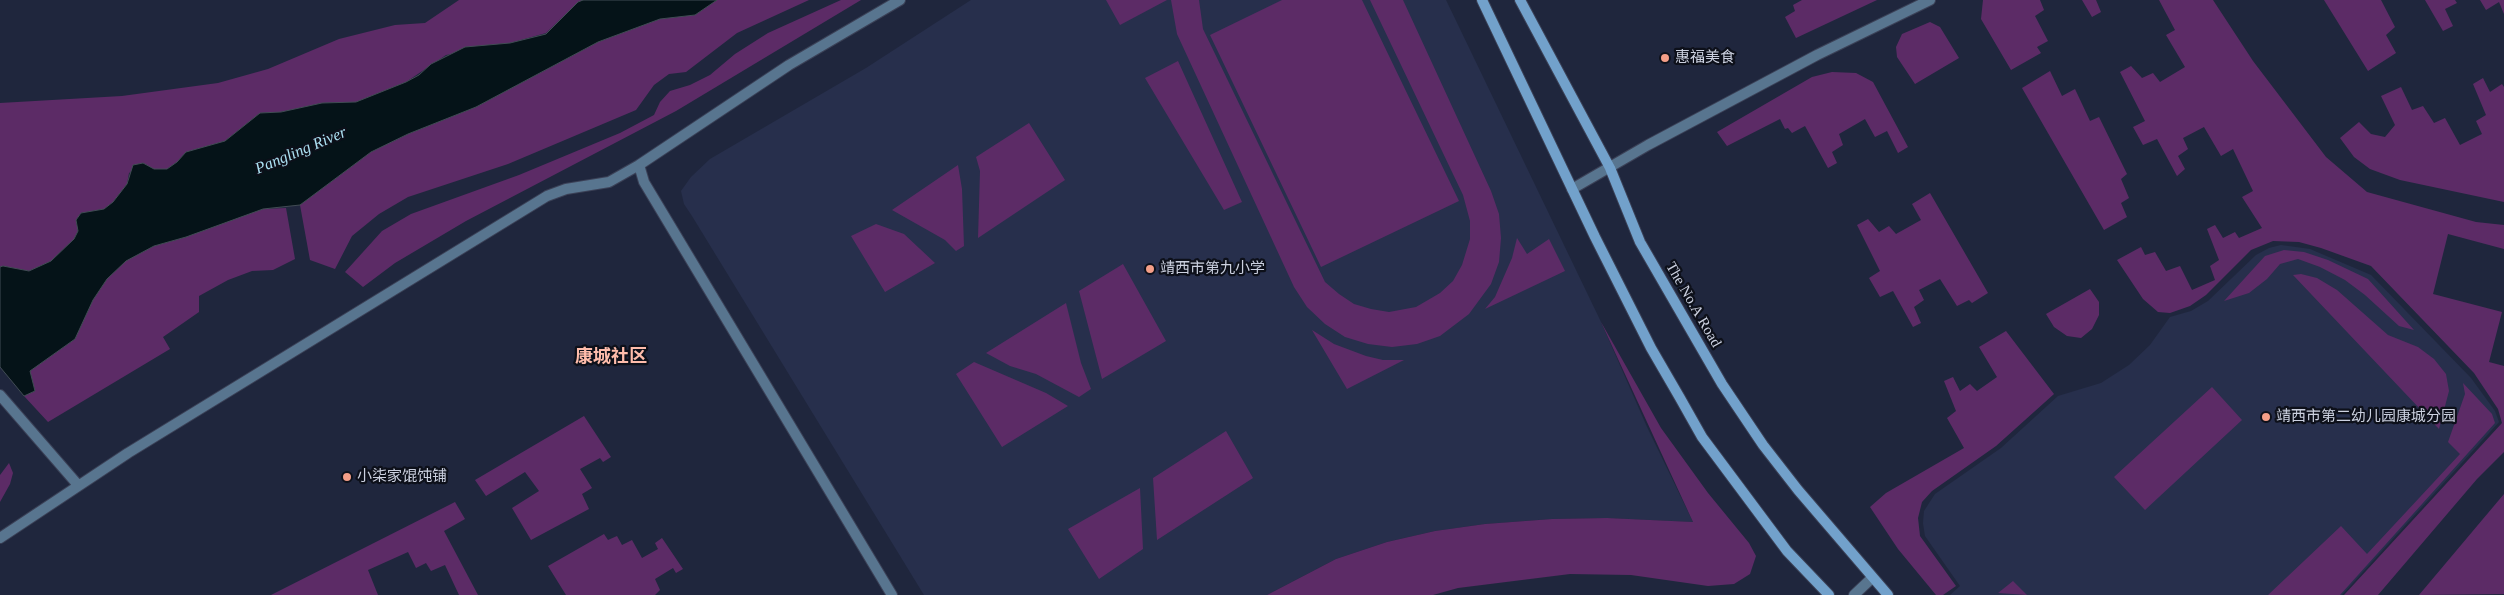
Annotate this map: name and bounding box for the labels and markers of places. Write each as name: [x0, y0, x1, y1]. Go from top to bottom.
place label: 惠福美食: [1675, 49, 1735, 67]
marker: 惠福美食: [1659, 52, 1671, 64]
place label: 靖西市第九小学: [1160, 260, 1265, 278]
marker: 靖西市第九小学: [1144, 263, 1156, 275]
place label: 靖西市第二幼儿园康城分园: [2276, 408, 2456, 426]
marker: 靖西市第二幼儿园康城分园: [2260, 411, 2272, 423]
place label: 小柒家馄饨铺: [357, 468, 447, 486]
marker: 小柒家馄饨铺: [341, 471, 353, 483]

